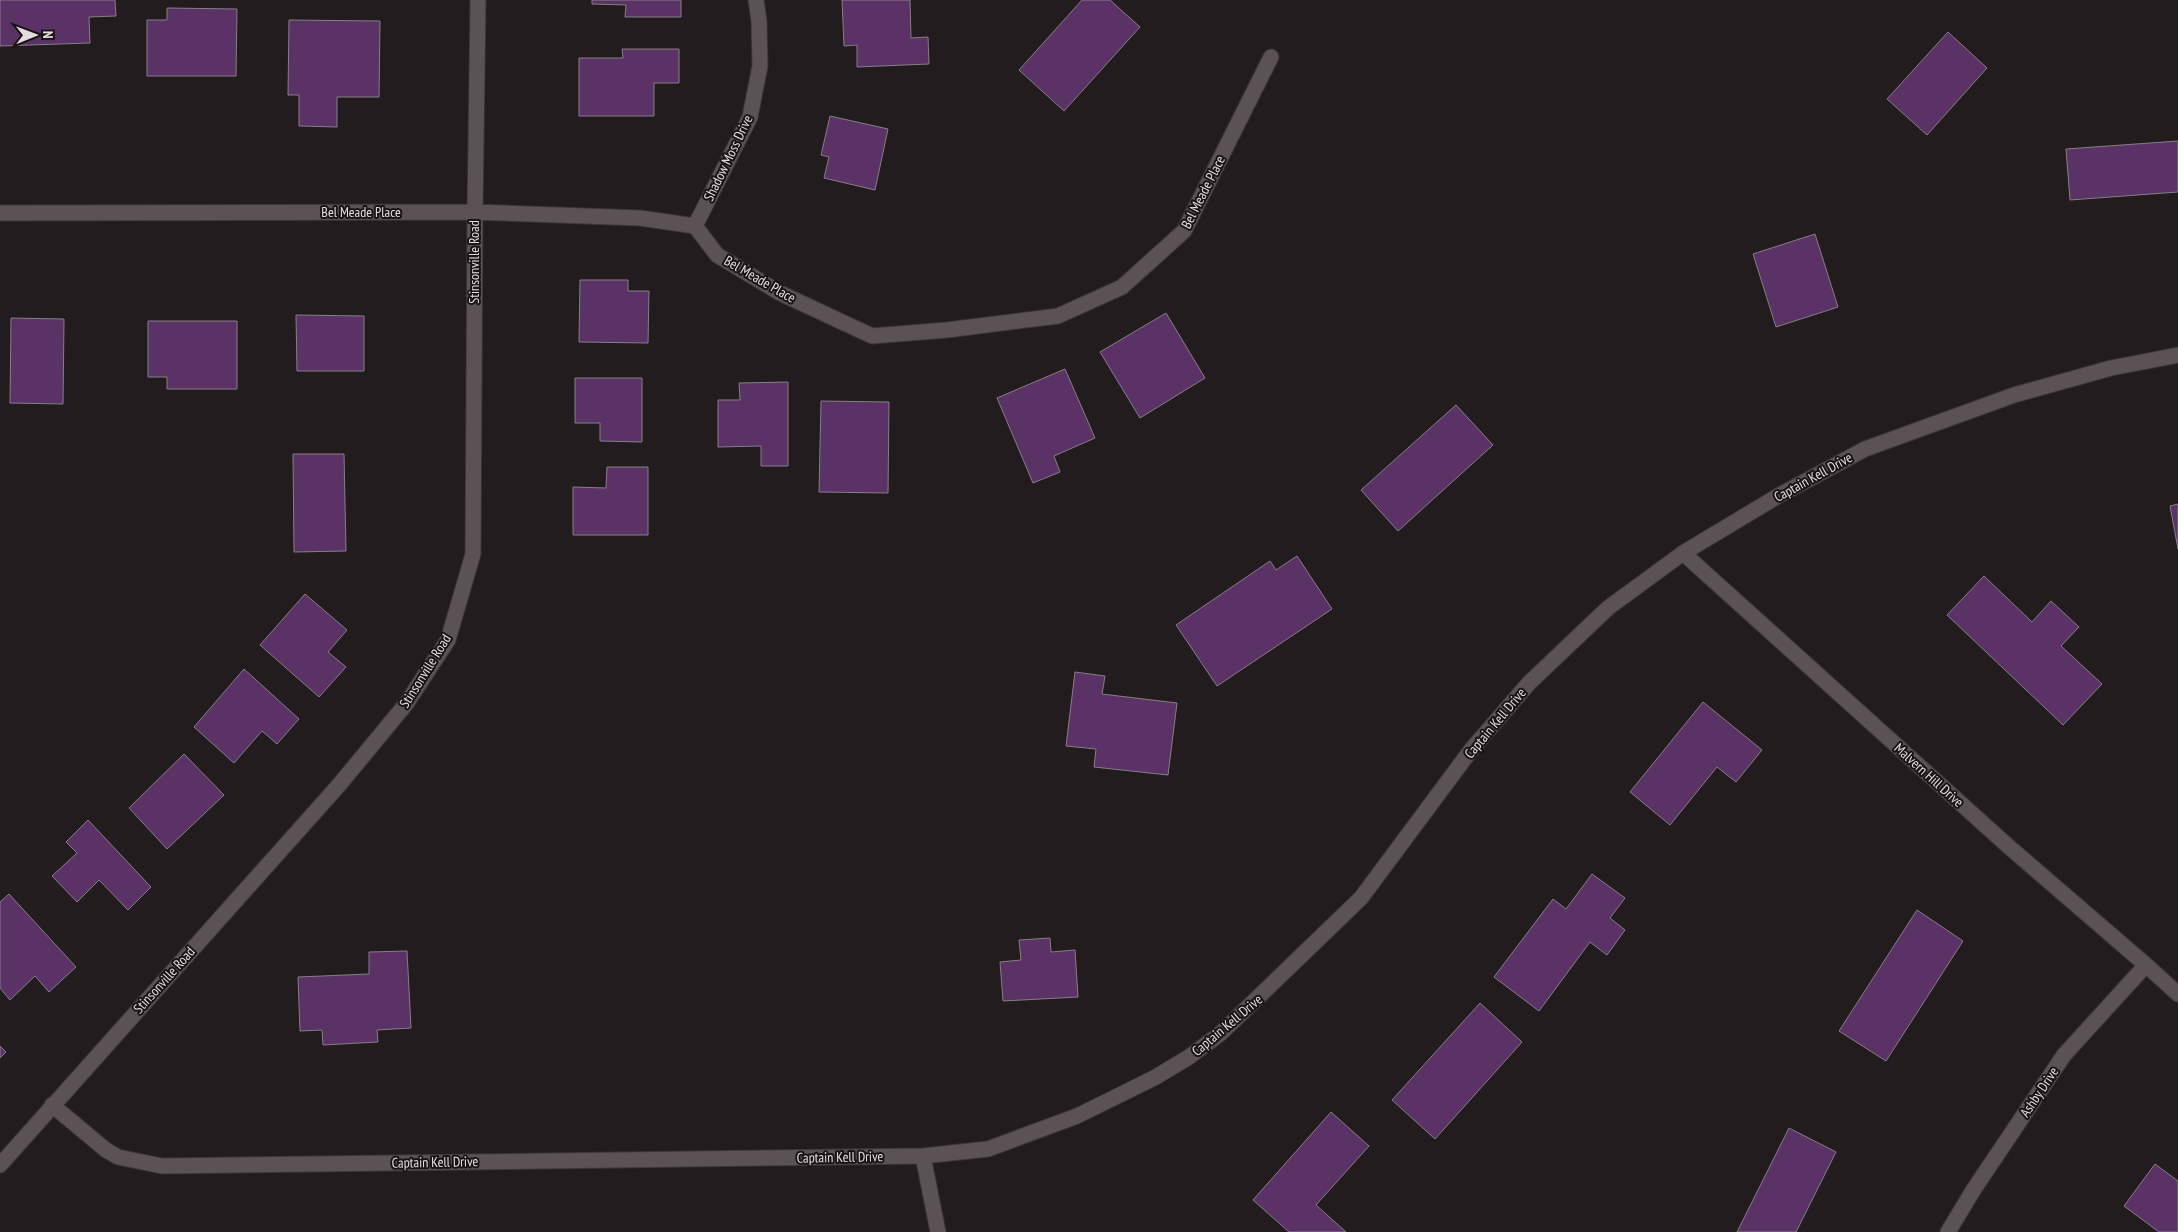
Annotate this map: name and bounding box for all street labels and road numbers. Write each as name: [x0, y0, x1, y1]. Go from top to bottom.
street label: Shadow Moss Drive: [699, 112, 757, 204]
street label: Bel Meade Place: [1177, 152, 1229, 231]
street label: Bel Meade Place: [321, 203, 401, 221]
street label: Stinsonville Road: [465, 220, 483, 304]
street label: Bel Meade Place: [721, 251, 799, 307]
street label: Captain Kell Drive: [1771, 448, 1855, 506]
street label: Stinsonville Road: [395, 631, 455, 711]
street label: Captain Kell Drive: [1460, 684, 1530, 762]
street label: Malvern Hill Drive: [1890, 739, 1968, 811]
street label: Stinsonville Road: [129, 943, 199, 1017]
street label: Captain Kell Drive: [1188, 990, 1266, 1060]
street label: Ashby Drive: [2016, 1063, 2062, 1121]
street label: Captain Kell Drive: [797, 1147, 884, 1167]
street label: Captain Kell Drive: [392, 1152, 479, 1172]

